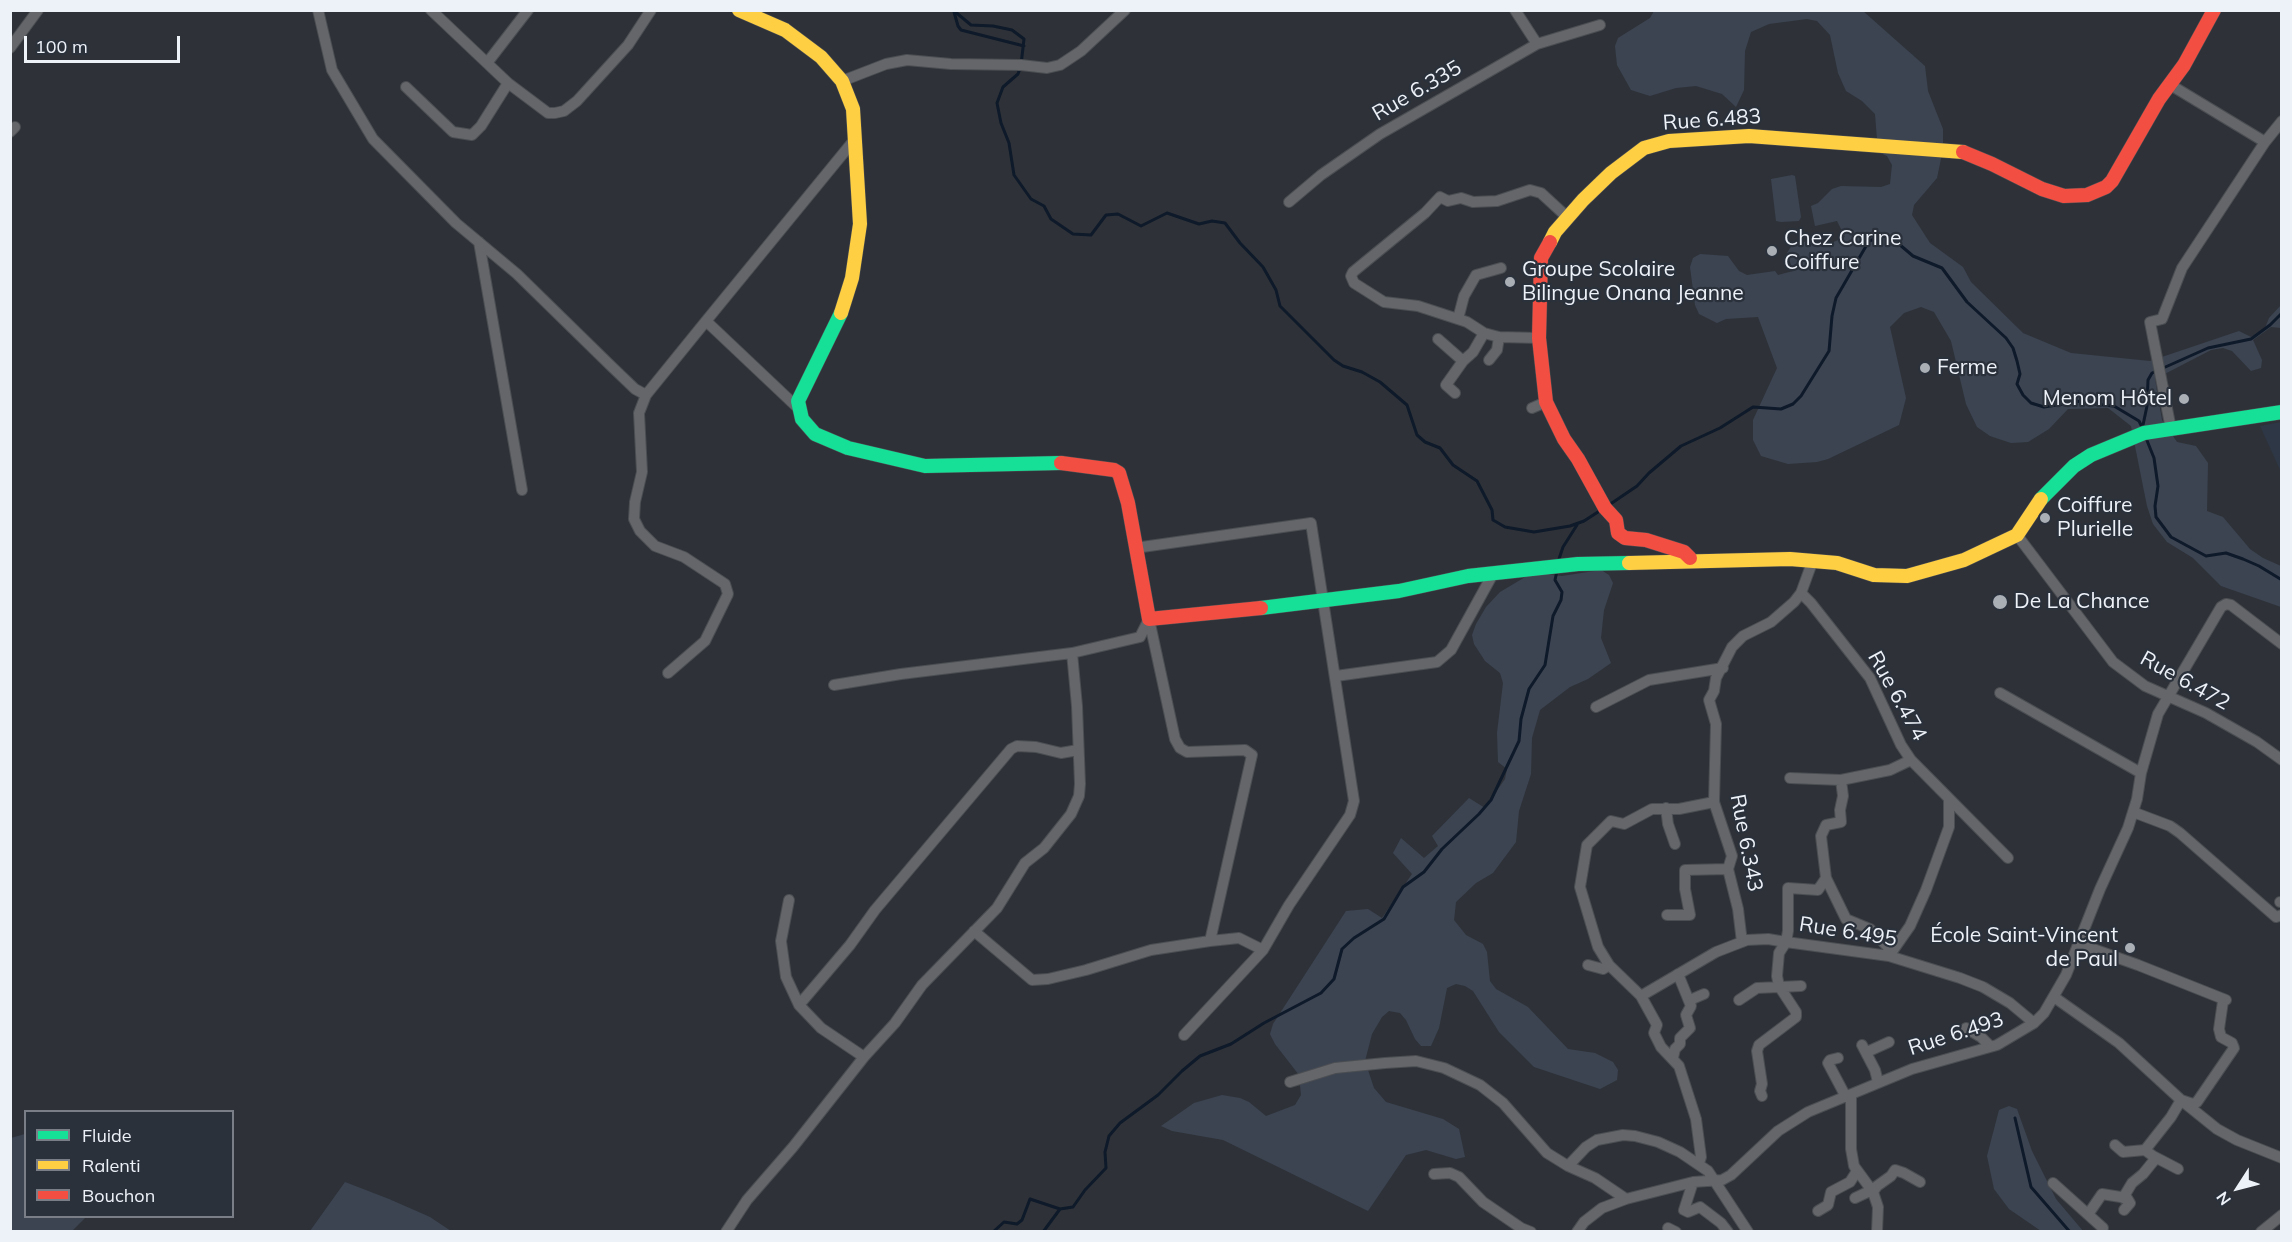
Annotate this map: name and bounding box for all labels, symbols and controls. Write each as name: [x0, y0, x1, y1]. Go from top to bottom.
scale bar: [27, 24, 183, 62]
text: 100 m: [35, 35, 88, 58]
street label: Rue 6.335: [1368, 55, 1466, 127]
street label: Rue 6.483: [1662, 104, 1762, 136]
place label: Chez Carine Coiffure: [1784, 226, 1901, 276]
marker: Chez Carine Coiffure: [1765, 244, 1779, 258]
place label: Groupe Scolaire Bilingue Onana Jeanne: [1522, 257, 1744, 307]
marker: Groupe Scolaire Bilingue Onana Jeanne: [1503, 275, 1517, 289]
place label: Ferme: [1937, 355, 1997, 381]
marker: Ferme: [1918, 361, 1932, 375]
place label: Menom Hôtel: [2043, 386, 2172, 412]
marker: Menom Hôtel: [2177, 392, 2191, 406]
place label: Coiffure Plurielle: [2057, 493, 2133, 543]
marker: Coiffure Plurielle: [2038, 511, 2052, 525]
place label: De La Chance: [2014, 589, 2149, 615]
marker: De La Chance: [1991, 593, 2009, 611]
street label: Rue 6.472: [2136, 646, 2234, 716]
street label: Rue 6.474: [1862, 647, 1932, 745]
street label: Rue 6.343: [1724, 792, 1768, 894]
street label: Rue 6.495: [1797, 912, 1899, 952]
place label: École Saint-Vincent de Paul: [1930, 923, 2118, 973]
marker: École Saint-Vincent de Paul: [2123, 941, 2137, 955]
street label: Rue 6.493: [1905, 1007, 2007, 1061]
legend: [24, 1110, 234, 1218]
text: Fluide: [82, 1124, 132, 1147]
text: Ralenti: [82, 1154, 140, 1177]
north arrow: [2208, 1158, 2268, 1218]
text: Bouchon: [82, 1184, 155, 1207]
text: N: [2212, 1188, 2235, 1209]

